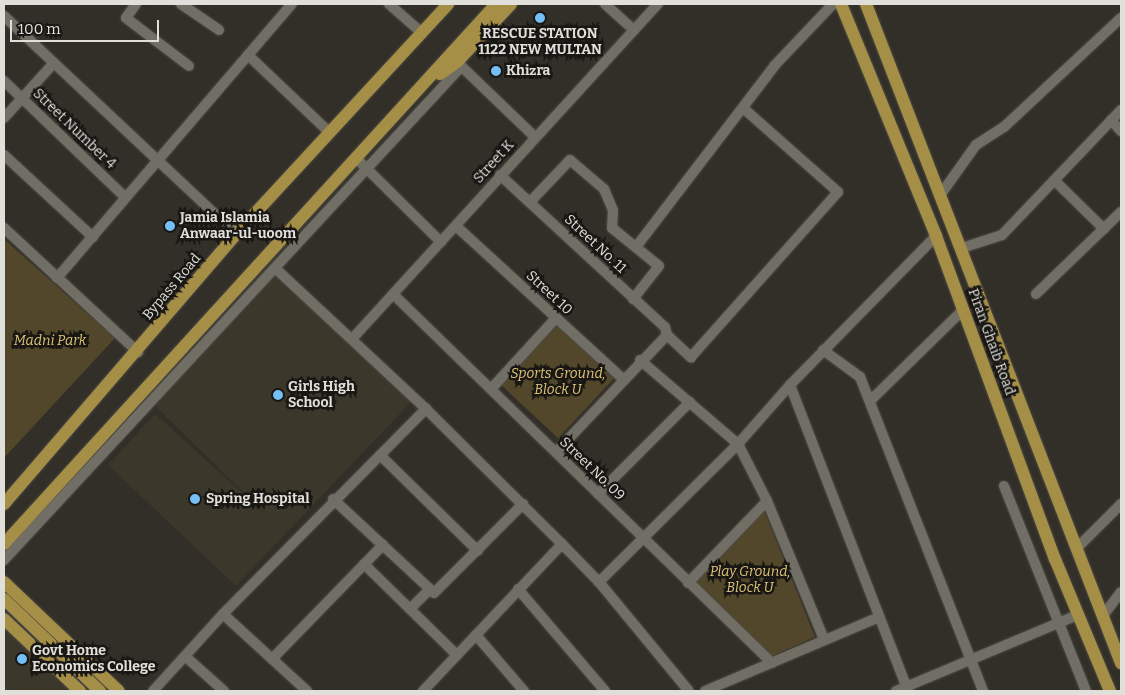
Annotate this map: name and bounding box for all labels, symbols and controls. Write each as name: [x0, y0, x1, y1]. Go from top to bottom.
scale bar: [12, 10, 161, 42]
marker: RESCUE STATION 1122 NEW MULTAN: [534, 12, 546, 24]
text: 100 m: [18, 20, 61, 38]
place label: RESCUE STATION 1122 NEW MULTAN: [478, 26, 602, 58]
place label: Khizra: [506, 63, 550, 79]
marker: Khizra: [490, 65, 502, 77]
street label: Street Number 4: [29, 85, 119, 173]
street label: Street K: [470, 137, 518, 187]
place label: Jamia Islamia Anwaar-ul-uoom: [180, 210, 296, 242]
street label: Street No. 11: [561, 211, 629, 277]
marker: Jamia Islamia Anwaar-ul-uoom: [164, 220, 176, 232]
street label: Bypass Road: [140, 251, 204, 323]
street label: Street 10: [522, 267, 576, 319]
street label: Piran Ghaib Road: [964, 287, 1018, 397]
park label: Madni Park: [14, 333, 86, 349]
park label: Sports Ground, Block U: [510, 366, 606, 398]
place label: Girls High School: [288, 379, 355, 412]
marker: Girls High School: [272, 389, 284, 401]
street label: Street No. 09: [556, 434, 628, 504]
place label: Spring Hospital: [206, 491, 310, 507]
marker: Spring Hospital: [188, 492, 202, 506]
park label: Play Ground, Block U: [710, 564, 790, 596]
place label: Govt Home Economics College: [32, 643, 155, 676]
marker: Govt Home Economics College: [16, 653, 28, 665]

